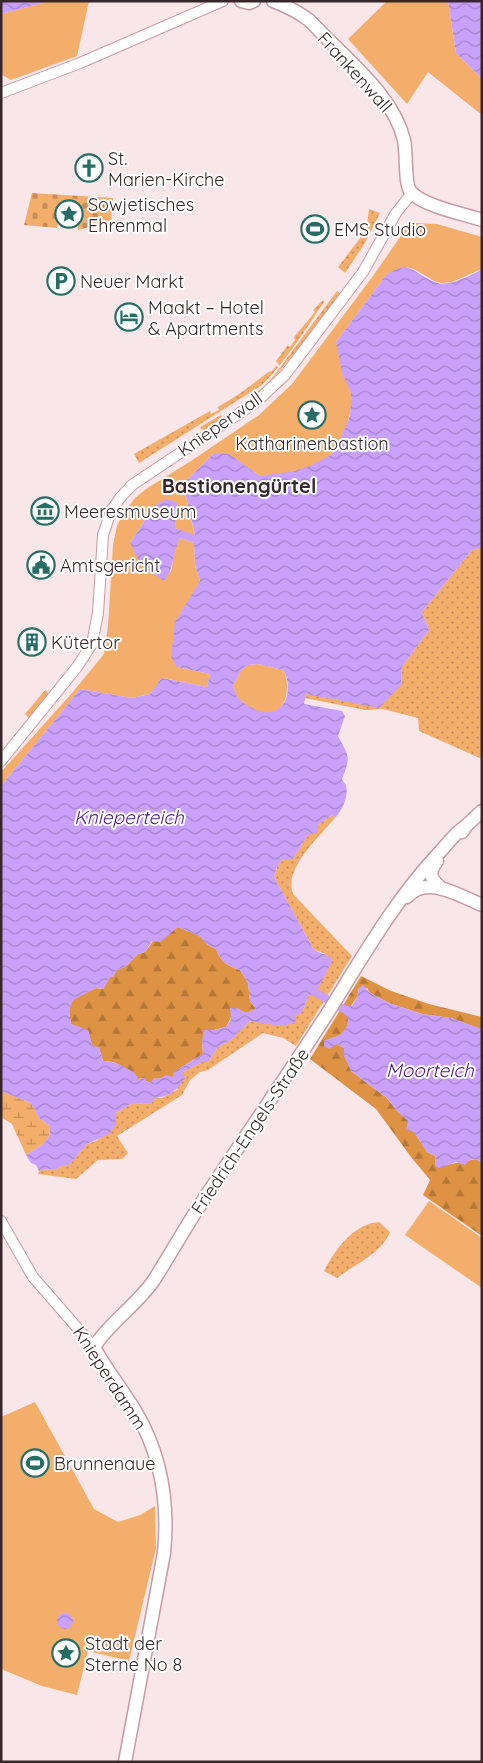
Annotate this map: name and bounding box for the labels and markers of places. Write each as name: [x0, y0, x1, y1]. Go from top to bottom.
place label: St. Marien-Kirche: [108, 147, 224, 191]
church icon: St. Marien-Kirche: [74, 153, 104, 183]
place label: Sowjetisches Ehrenmal: [88, 193, 194, 237]
place icon: Sowjetisches Ehrenmal: [54, 199, 84, 229]
sports icon: EMS Studio: [300, 214, 330, 244]
place label: EMS Studio: [334, 218, 426, 241]
parking icon: Neuer Markt: [46, 266, 76, 296]
place label: Neuer Markt: [80, 270, 184, 293]
place label: Maakt – Hotel & Apartments: [148, 296, 264, 340]
hotel icon: Maakt – Hotel & Apartments: [114, 302, 144, 332]
place icon: Katharinenbastion: [297, 400, 327, 430]
place label: Katharinenbastion: [235, 432, 389, 455]
museum icon: Meeresmuseum: [30, 496, 60, 526]
place label: Meeresmuseum: [64, 500, 196, 523]
public building icon: Amtsgericht: [26, 550, 56, 580]
place label: Amtsgericht: [60, 554, 160, 577]
building icon: Kütertor: [17, 627, 47, 657]
place label: Kütertor: [51, 631, 120, 654]
sports icon: Brunnenaue: [20, 1448, 50, 1478]
place label: Brunnenaue: [54, 1452, 155, 1475]
place label: Stadt der Sterne No 8: [85, 1632, 182, 1676]
place icon: Stadt der Sterne No 8: [51, 1638, 81, 1668]

